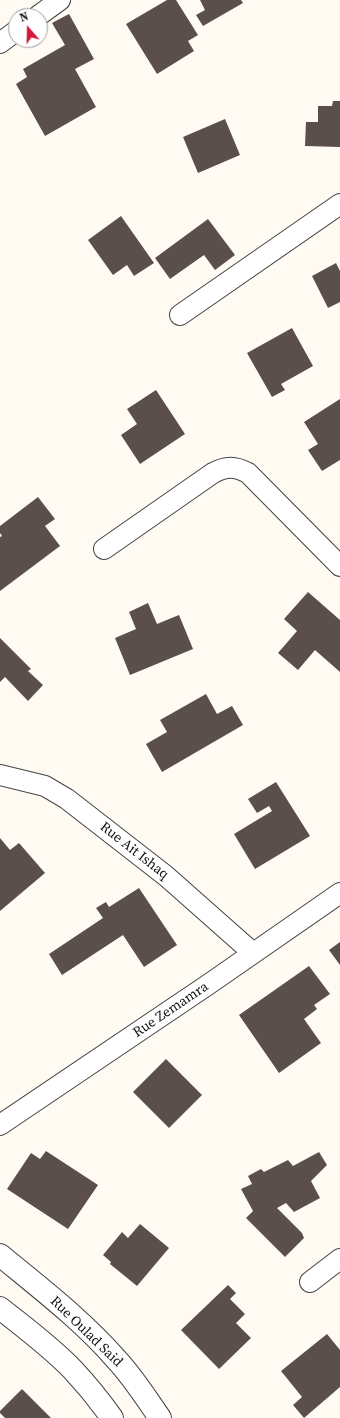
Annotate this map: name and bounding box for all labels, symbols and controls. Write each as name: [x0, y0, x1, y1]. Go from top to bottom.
north arrow: [8, 8, 48, 48]
text: N: [18, 9, 30, 26]
street label: Rue Ait Ishaq: [96, 819, 172, 883]
street label: Rue Zemamra: [130, 979, 212, 1041]
street label: Rue Oulad Said: [46, 1293, 126, 1371]

